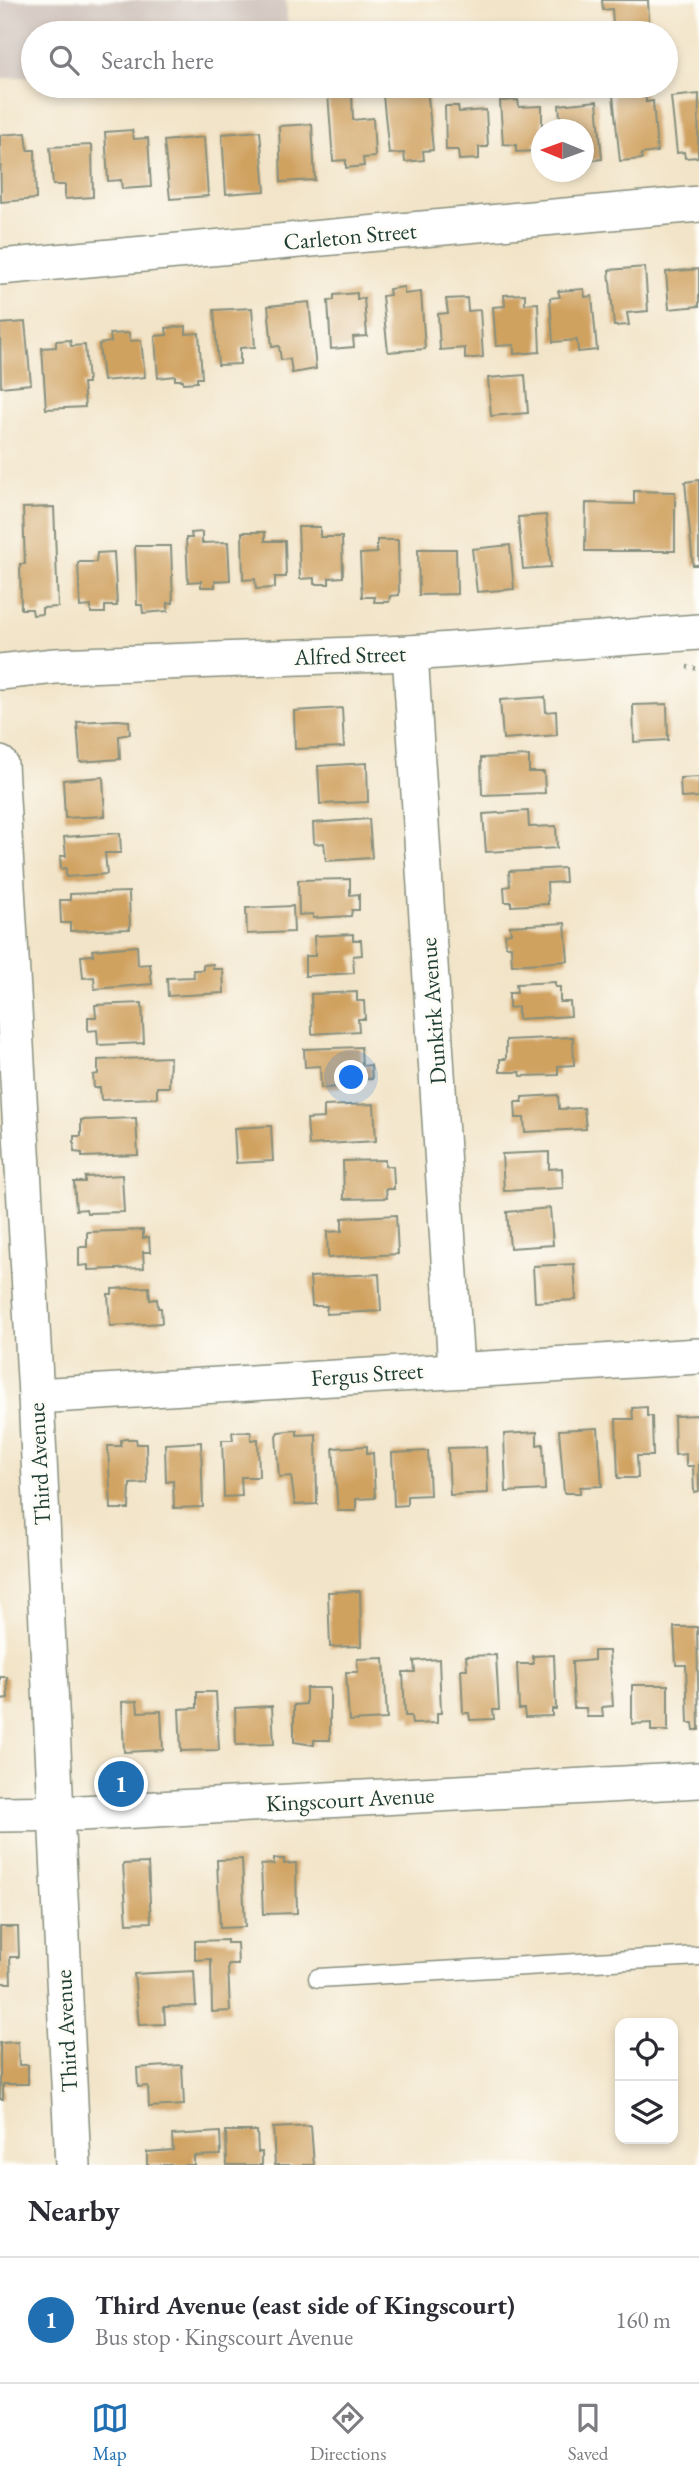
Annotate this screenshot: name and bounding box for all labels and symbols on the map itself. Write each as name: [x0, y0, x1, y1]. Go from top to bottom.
north arrow: [531, 119, 594, 182]
street label: Carleton Street: [282, 215, 419, 257]
street label: Alfred Street: [293, 638, 407, 672]
street label: Dunkirk Avenue: [413, 937, 453, 1085]
your location: [334, 1060, 368, 1094]
street label: Fergus Street: [310, 1355, 425, 1393]
street label: Third Avenue: [21, 1402, 57, 1526]
pin: 1: [98, 1758, 144, 1810]
street label: Kingscourt Avenue: [265, 1780, 435, 1818]
street label: Third Avenue: [48, 1969, 84, 2093]

